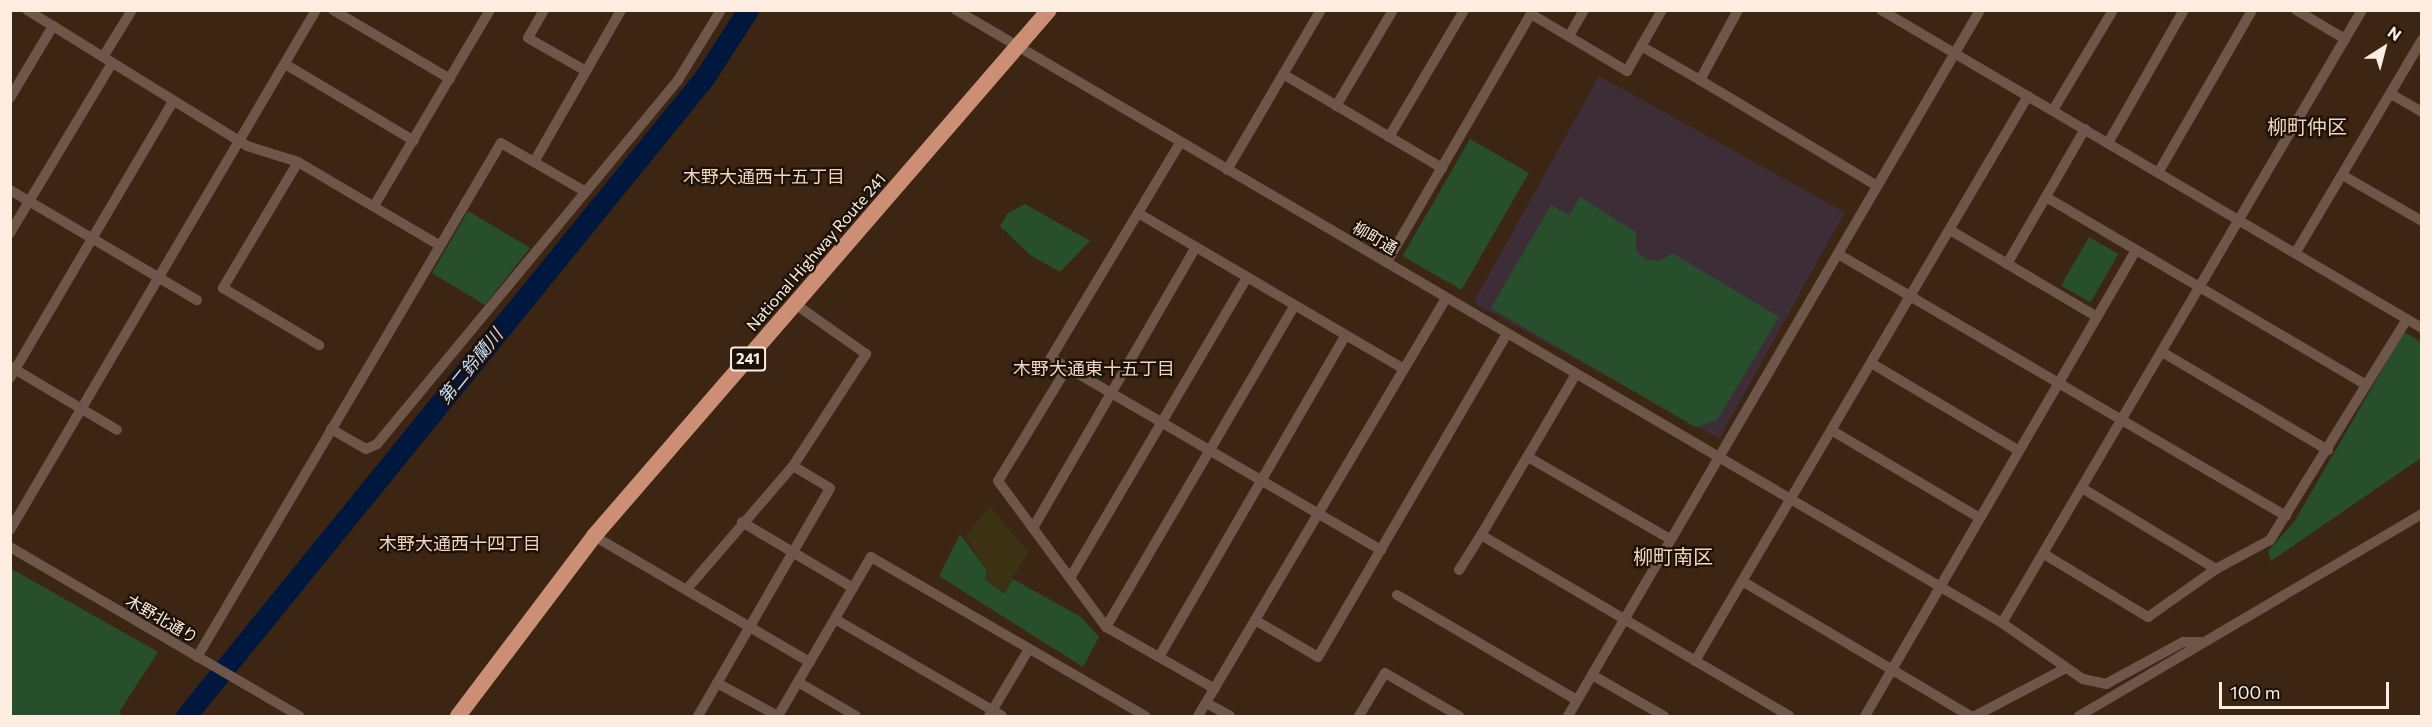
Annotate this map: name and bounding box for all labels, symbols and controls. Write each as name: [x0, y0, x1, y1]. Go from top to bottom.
north arrow: [2354, 18, 2414, 78]
text: N: [2384, 22, 2405, 44]
district label: 柳町仲区: [2267, 114, 2347, 138]
district label: 木野大通西十五丁目: [683, 165, 845, 187]
street label: National Highway Route 241: [742, 169, 890, 335]
street label: 柳町通: [1349, 218, 1401, 258]
water label: 第二鈴蘭川: [433, 324, 507, 408]
road number: 241: [730, 347, 766, 371]
district label: 木野大通東十五丁目: [1013, 357, 1175, 379]
district label: 木野大通西十四丁目: [379, 532, 541, 554]
district label: 柳町南区: [1633, 544, 1713, 568]
street label: 木野北通り: [123, 591, 201, 647]
scale bar: [2222, 670, 2392, 708]
text: 100 m: [2230, 681, 2280, 703]

